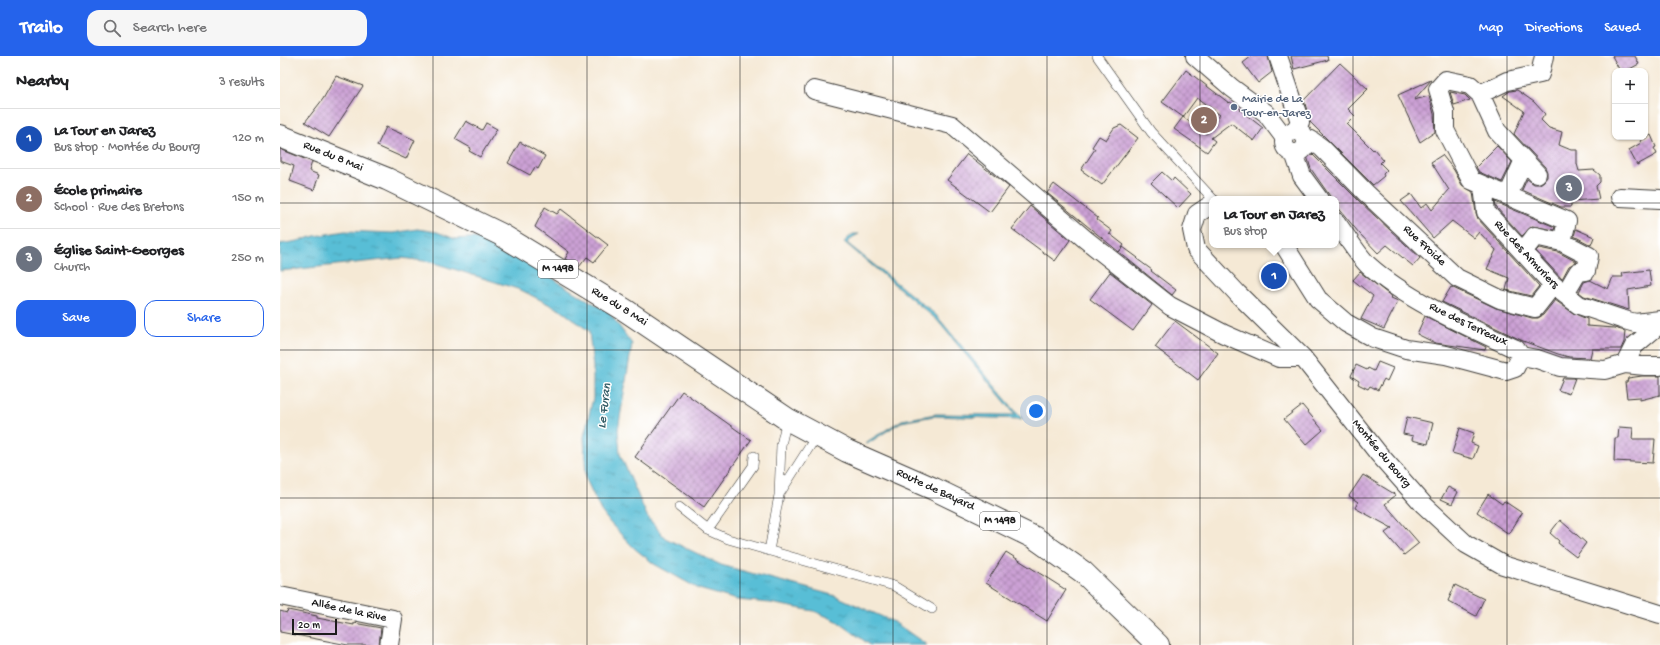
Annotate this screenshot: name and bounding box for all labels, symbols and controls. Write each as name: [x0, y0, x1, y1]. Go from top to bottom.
search box: [87, 10, 367, 46]
text: Trailo: [20, 17, 63, 40]
icon: search: [101, 17, 123, 39]
text: Search here: [133, 19, 207, 37]
text: Map: [1479, 20, 1503, 37]
text: Directions: [1525, 20, 1582, 37]
text: Saved: [1604, 20, 1640, 37]
map controls: [1612, 68, 1648, 140]
button: +: [1612, 68, 1648, 104]
text: Nearby: [16, 72, 69, 92]
text: 3 results: [219, 75, 264, 90]
place label: Mairie de La Tour-en-Jarez: [1241, 93, 1312, 121]
marker: Mairie de La Tour-en-Jarez: [1229, 102, 1239, 112]
button: −: [1612, 104, 1648, 140]
pin: 2: [1191, 105, 1217, 135]
text: La Tour en Jarez: [54, 122, 155, 140]
text: 1: [26, 131, 32, 146]
text: 120 m: [233, 131, 264, 146]
street label: Rue du 8 Mai: [301, 139, 365, 176]
text: Bus stop · Montée du Bourg: [54, 140, 200, 155]
pin: 3: [1556, 173, 1582, 203]
text: École primaire: [54, 182, 142, 200]
text: 2: [26, 191, 32, 206]
text: 150 m: [232, 191, 264, 206]
popup: [1209, 196, 1339, 248]
text: School · Rue des Bretons: [54, 200, 184, 215]
text: La Tour en Jarez: [1223, 206, 1325, 224]
street label: Rue des Armuriers: [1491, 218, 1562, 293]
street label: Rue Froide: [1400, 223, 1449, 270]
text: Bus stop: [1223, 224, 1267, 239]
text: Église Saint-Georges: [54, 242, 184, 260]
text: 3: [26, 251, 32, 266]
text: 250 m: [231, 251, 264, 266]
text: Church: [54, 260, 90, 275]
road number: M 1498: [538, 260, 578, 278]
pin: 1: [1261, 261, 1287, 291]
street label: Rue du 8 Mai: [588, 284, 650, 330]
button: Save: [16, 300, 136, 337]
button: Share: [144, 300, 264, 337]
street label: Rue des Terreaux: [1426, 300, 1510, 350]
water label: Le Furan: [595, 382, 615, 429]
your location: [1026, 401, 1046, 421]
street label: Montée du Bourg: [1348, 417, 1414, 491]
street label: Route de Bayard: [894, 466, 977, 515]
road number: M 1498: [980, 512, 1020, 530]
street label: Allée de la Rive: [310, 596, 388, 626]
scale bar: [292, 617, 337, 636]
text: 20 m: [298, 620, 320, 632]

